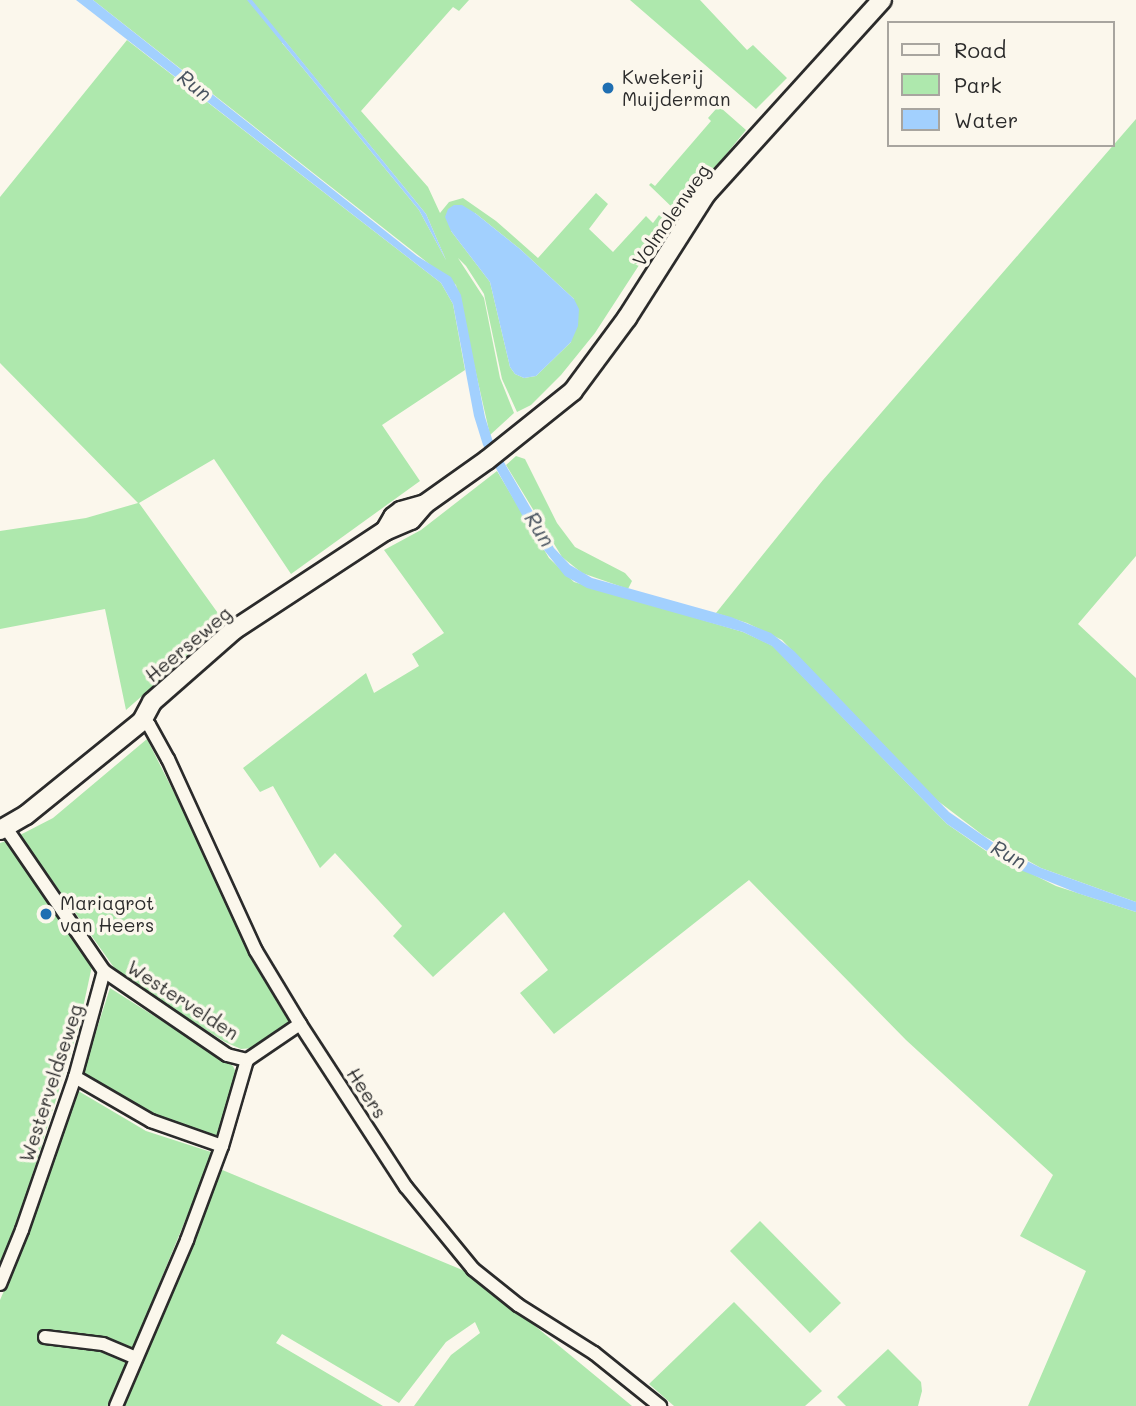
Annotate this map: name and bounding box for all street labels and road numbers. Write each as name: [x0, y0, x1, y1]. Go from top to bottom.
street label: Volmolenweg: [627, 160, 715, 270]
street label: Heerseweg: [140, 601, 236, 687]
street label: Westervelden: [123, 956, 243, 1044]
street label: Westerveldseweg: [15, 1001, 87, 1165]
street label: Heers: [342, 1063, 392, 1123]

